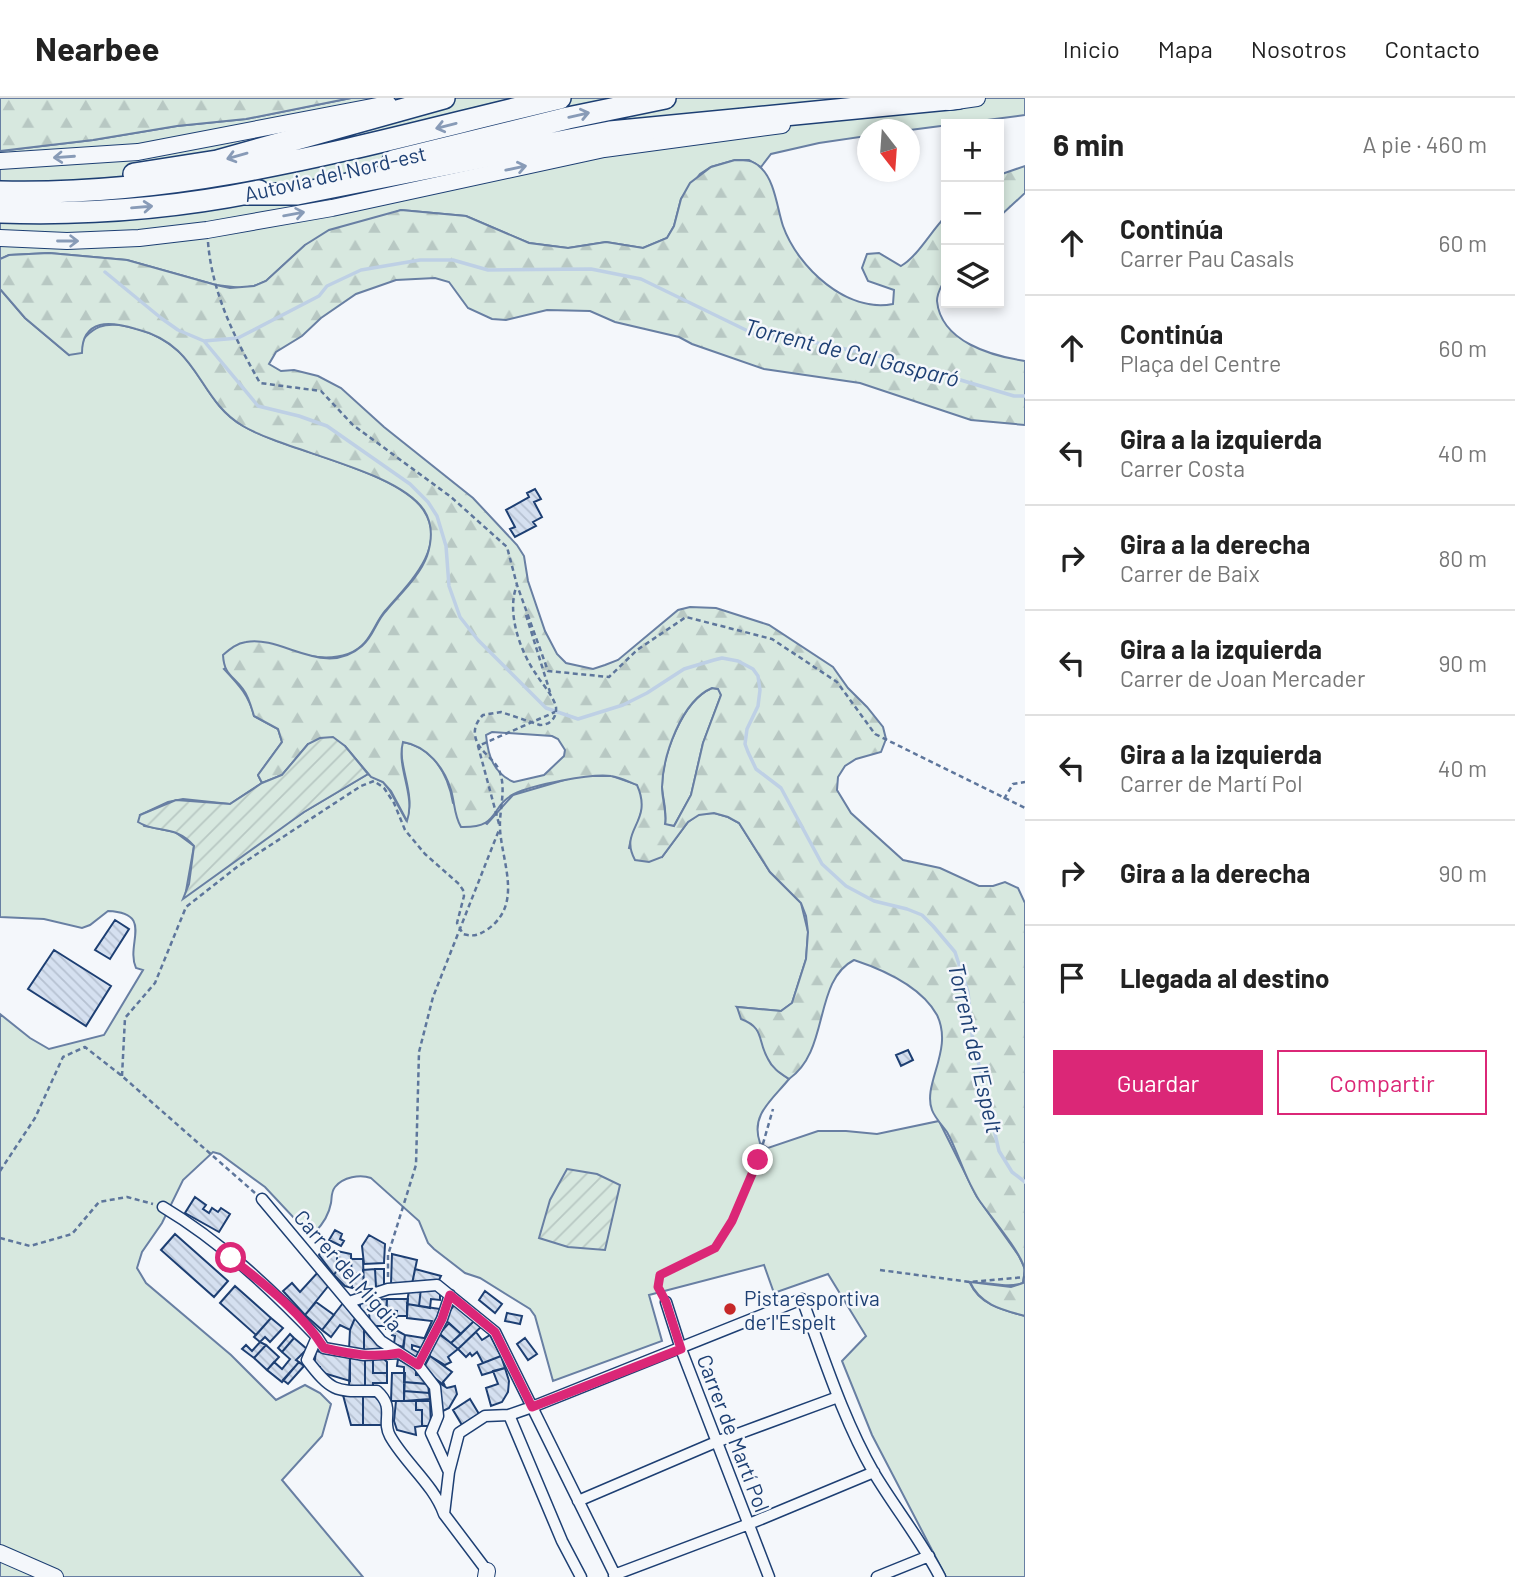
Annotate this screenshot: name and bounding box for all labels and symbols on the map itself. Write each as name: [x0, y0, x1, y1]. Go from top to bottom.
one-way arrow: [568, 108, 590, 121]
north arrow: [857, 119, 920, 182]
one-way arrow: [435, 120, 458, 133]
street label: Autovia del Nord-est: [242, 140, 428, 206]
one-way arrow: [226, 150, 248, 163]
one-way arrow: [54, 151, 76, 164]
one-way arrow: [505, 161, 527, 174]
one-way arrow: [130, 200, 152, 213]
one-way arrow: [282, 207, 305, 221]
one-way arrow: [56, 234, 79, 248]
water label: Torrent de Cal Gasparó: [742, 312, 962, 392]
water label: Torrent de l'Espelt: [943, 960, 1009, 1136]
route end: [742, 1144, 773, 1175]
street label: Carrer del Migdia: [290, 1204, 408, 1336]
route start: [215, 1242, 246, 1273]
place label: Pista esportiva de l'Espelt: [744, 1285, 880, 1334]
marker: Pista esportiva de l'Espelt: [722, 1301, 738, 1317]
street label: Carrer de Martí Pol: [692, 1351, 776, 1515]

